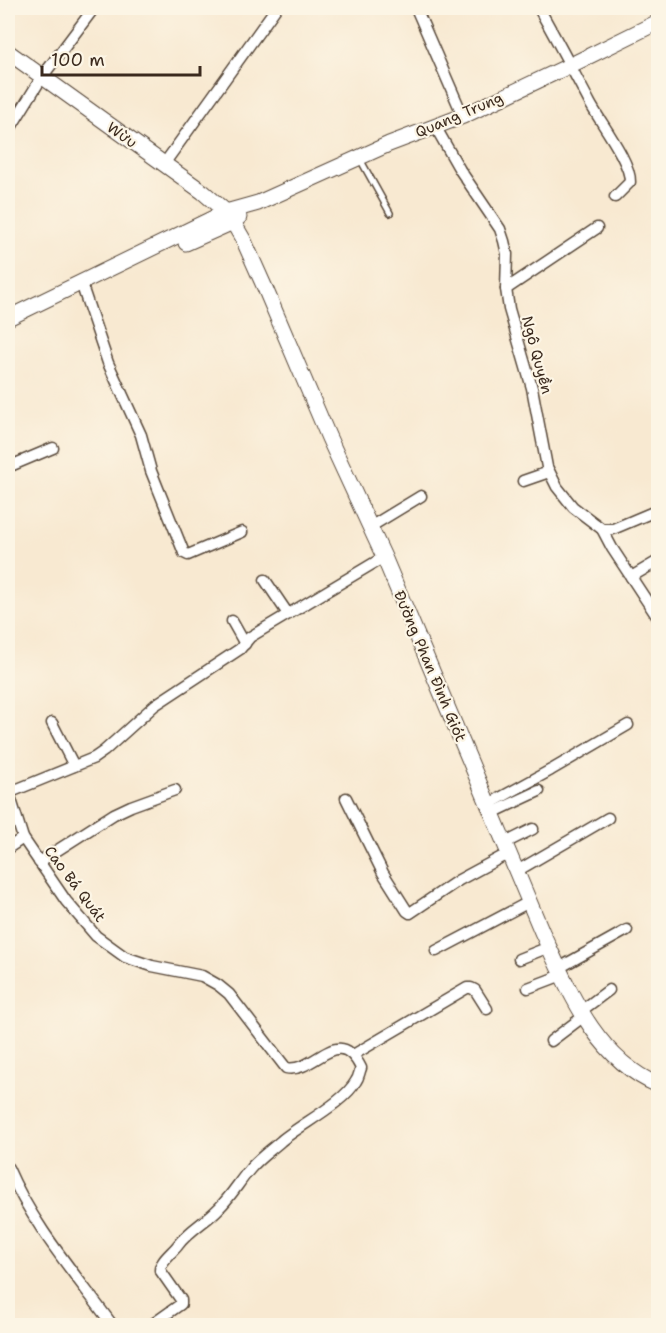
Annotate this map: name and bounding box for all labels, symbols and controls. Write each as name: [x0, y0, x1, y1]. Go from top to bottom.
scale bar: [42, 39, 200, 77]
text: 100 m: [51, 48, 105, 72]
street label: Quang Trung: [412, 88, 506, 142]
street label: Wừu: [103, 117, 141, 153]
street label: Ngô Quyền: [517, 314, 557, 396]
street label: Đường Phan Đình Giót: [389, 587, 471, 745]
street label: Cao Bá Quát: [40, 842, 110, 926]

